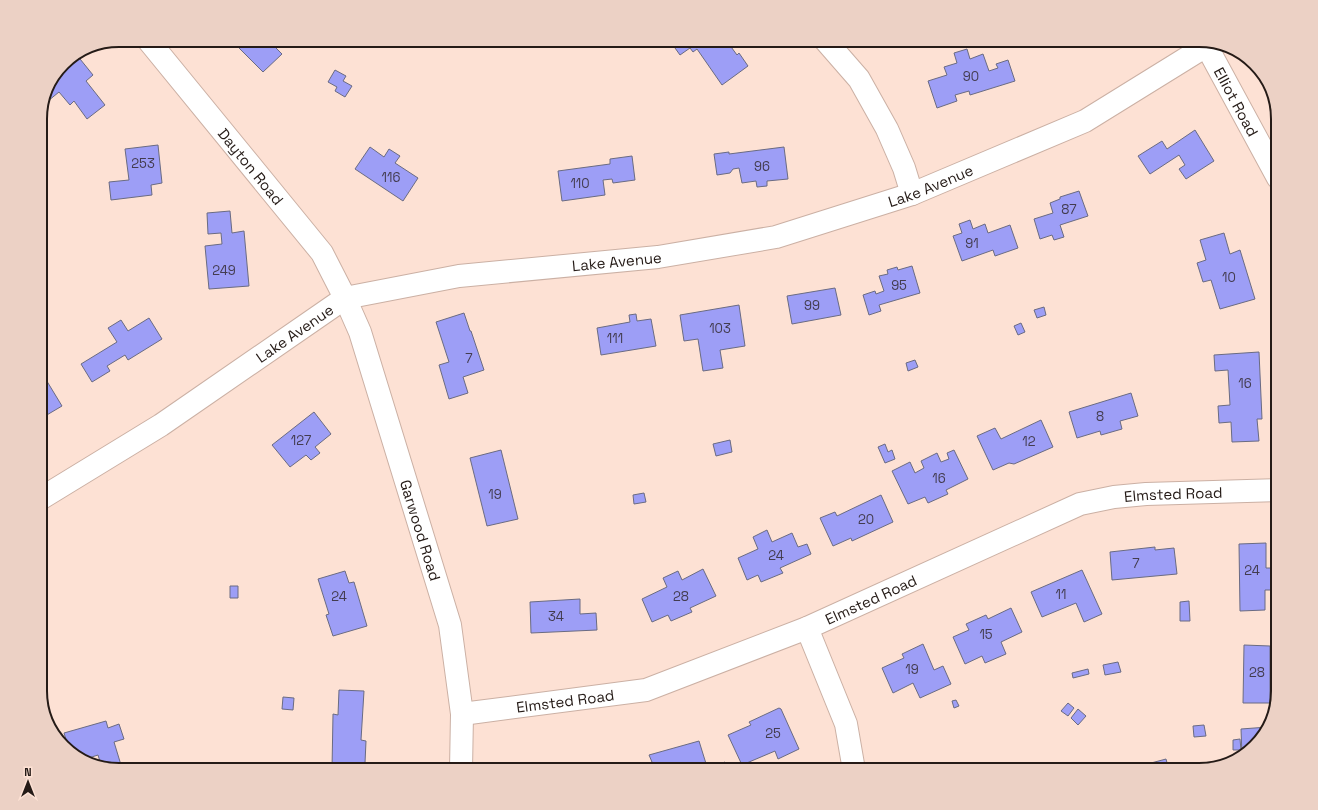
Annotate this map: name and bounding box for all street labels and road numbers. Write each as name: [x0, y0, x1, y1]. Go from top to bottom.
street label: Elliot Road: [1210, 64, 1263, 139]
street label: Dayton Road: [214, 124, 288, 208]
street label: Lake Avenue: [886, 160, 976, 211]
street label: Lake Avenue: [571, 247, 663, 275]
street label: Lake Avenue: [252, 299, 337, 366]
street label: Garwood Road: [396, 477, 445, 583]
street label: Elmsted Road: [1123, 482, 1223, 506]
street label: Elmsted Road: [822, 570, 920, 628]
street label: Elmsted Road: [515, 685, 615, 716]

